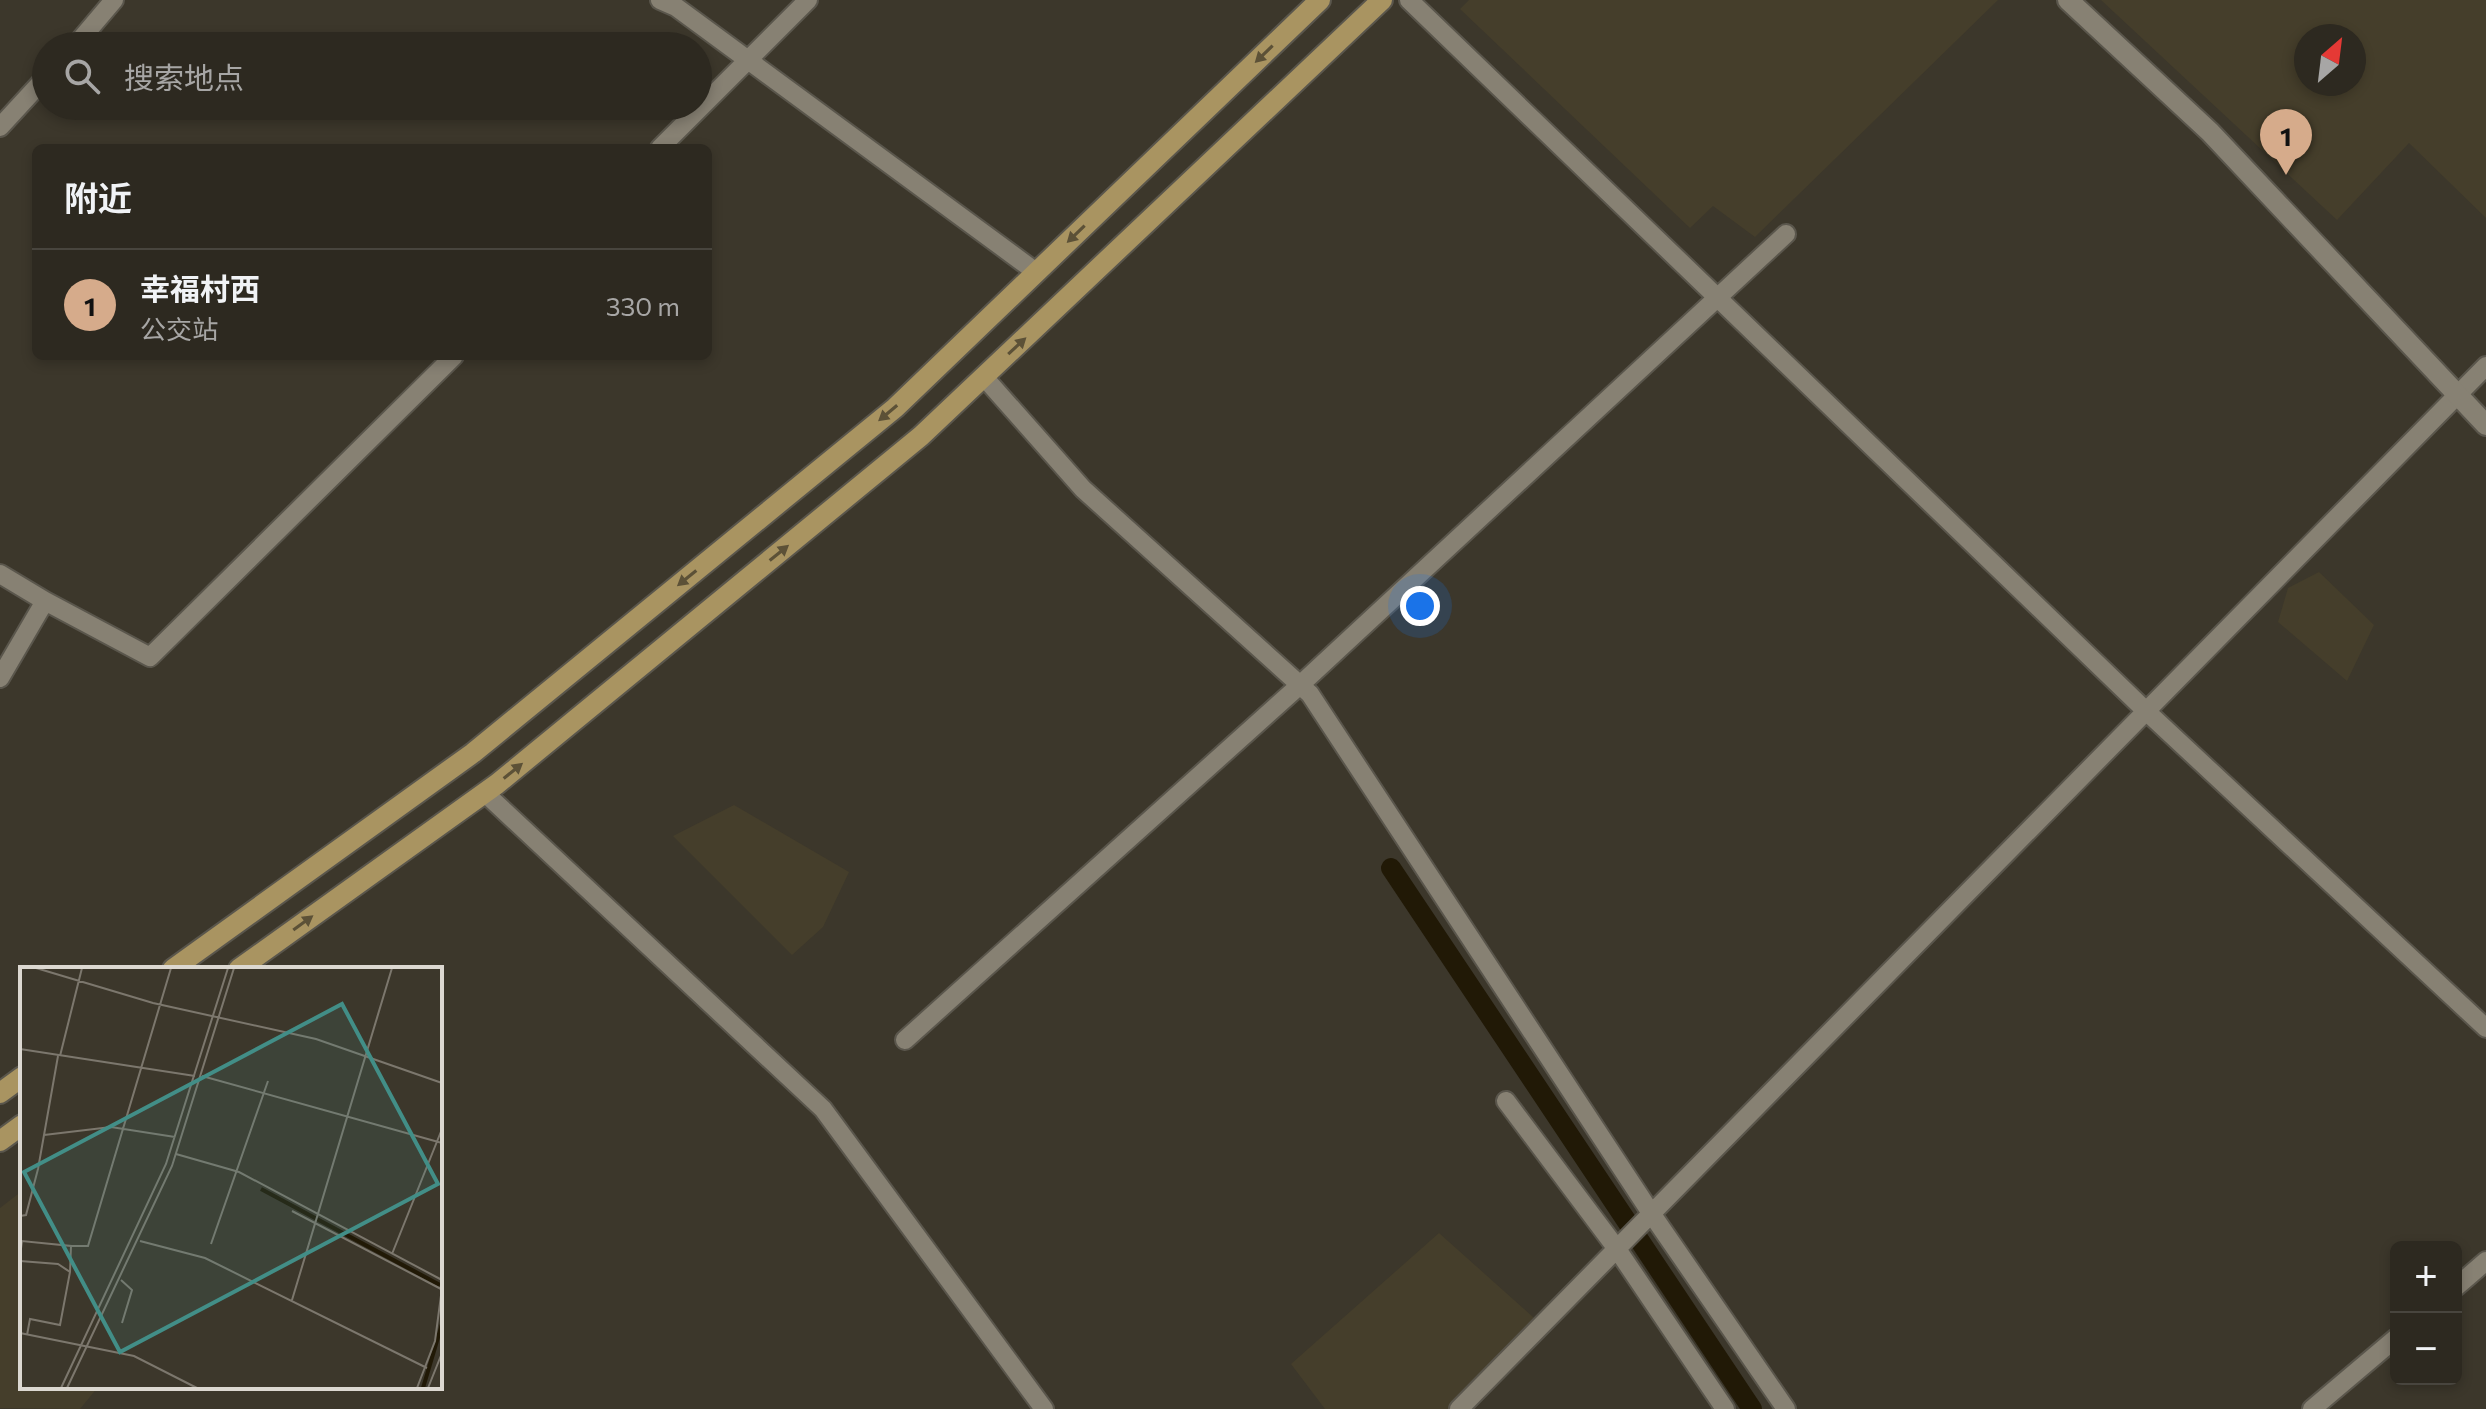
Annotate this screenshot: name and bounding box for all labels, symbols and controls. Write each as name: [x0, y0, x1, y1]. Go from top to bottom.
north arrow: [2294, 24, 2366, 96]
search box: [32, 32, 712, 120]
one-way arrow: [1255, 44, 1274, 63]
icon: search: [60, 54, 104, 98]
text: 搜索地点: [124, 58, 244, 95]
pin: 1: [2260, 109, 2312, 175]
text: 附近: [64, 176, 132, 218]
one-way arrow: [1067, 224, 1086, 243]
text: 幸福村西: [140, 269, 260, 306]
text: 1: [84, 290, 96, 321]
text: 330 m: [606, 290, 680, 321]
text: 公交站: [140, 313, 218, 344]
one-way arrow: [1008, 337, 1027, 355]
one-way arrow: [878, 404, 898, 421]
one-way arrow: [769, 545, 789, 562]
one-way arrow: [677, 569, 697, 586]
your location: [1400, 586, 1440, 626]
one-way arrow: [503, 763, 523, 780]
one-way arrow: [292, 916, 313, 932]
inset map: [20, 967, 442, 1389]
map controls: [2390, 1241, 2462, 1385]
button: +: [2390, 1241, 2462, 1313]
button: −: [2390, 1313, 2462, 1385]

